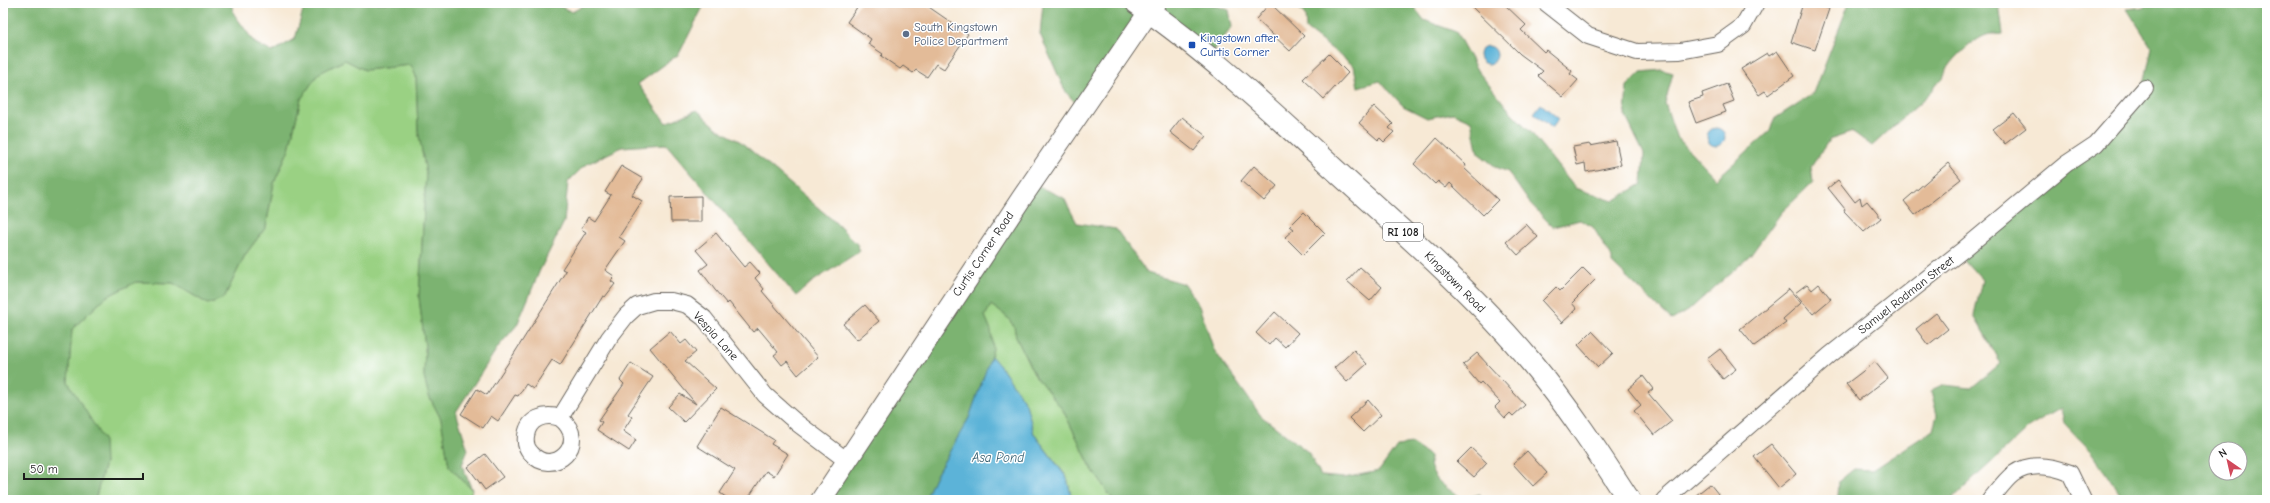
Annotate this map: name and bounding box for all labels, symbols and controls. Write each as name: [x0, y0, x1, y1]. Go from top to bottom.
place label: South Kingstown Police Department: [914, 20, 1009, 48]
marker: South Kingstown Police Department: [901, 29, 911, 39]
place label: Kingstown after Curtis Corner: [1200, 31, 1278, 59]
marker: Kingstown after Curtis Corner: [1187, 40, 1197, 50]
street label: Curtis Corner Road: [949, 209, 1017, 299]
road number: RI 108: [1383, 223, 1423, 241]
street label: Kingstown Road: [1422, 249, 1488, 315]
street label: Samuel Rodman Street: [1855, 253, 1957, 337]
street label: Vespia Lane: [691, 309, 741, 363]
north arrow: [2208, 441, 2248, 481]
text: N: [2216, 446, 2229, 461]
water label: Asa Pond: [971, 450, 1025, 465]
scale bar: [24, 455, 143, 481]
text: 50 m: [30, 462, 58, 476]

